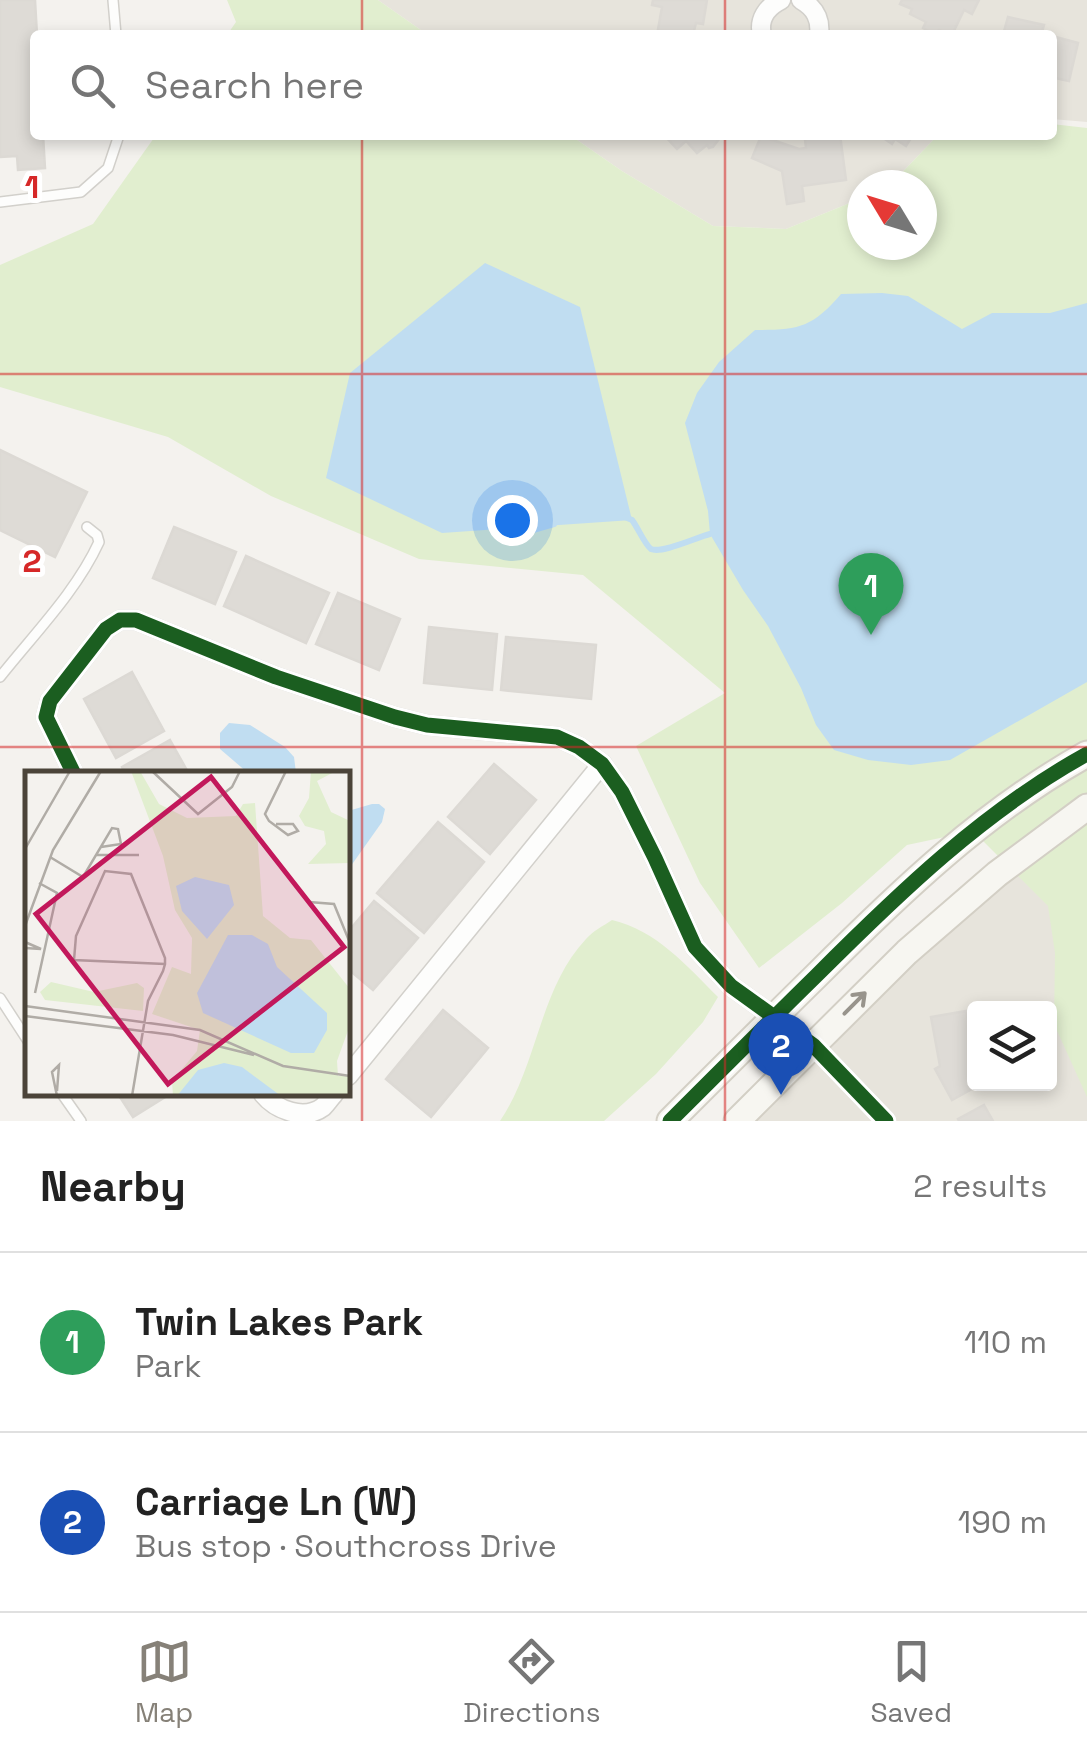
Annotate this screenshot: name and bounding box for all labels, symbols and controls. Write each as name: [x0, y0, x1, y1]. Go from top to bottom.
search box: [30, 30, 1057, 140]
icon: search: [65, 58, 120, 113]
text: Search here: [145, 61, 364, 109]
text: 1: [25, 167, 39, 207]
north arrow: [847, 170, 937, 260]
your location: [487, 495, 538, 546]
text: 2: [22, 541, 42, 581]
pin: 1: [838, 552, 904, 635]
inset map: [25, 771, 350, 1096]
one-way arrow: [843, 991, 867, 1015]
map controls: [967, 1001, 1057, 1091]
button: layers: [967, 1001, 1057, 1091]
pin: 2: [748, 1012, 814, 1095]
text: Nearby: [40, 1160, 186, 1213]
text: 2 results: [913, 1166, 1047, 1206]
text: Twin Lakes Park: [135, 1298, 423, 1346]
text: 1: [65, 1322, 80, 1362]
text: 110 m: [964, 1322, 1047, 1362]
text: Park: [135, 1346, 202, 1386]
text: Carriage Ln (W): [135, 1478, 417, 1526]
text: 2: [63, 1502, 82, 1542]
text: 190 m: [958, 1502, 1047, 1542]
text: Bus stop · Southcross Drive: [135, 1526, 557, 1566]
tab: Map: [135, 1634, 193, 1730]
tab: Directions: [463, 1634, 600, 1730]
tab: Saved: [870, 1634, 952, 1730]

